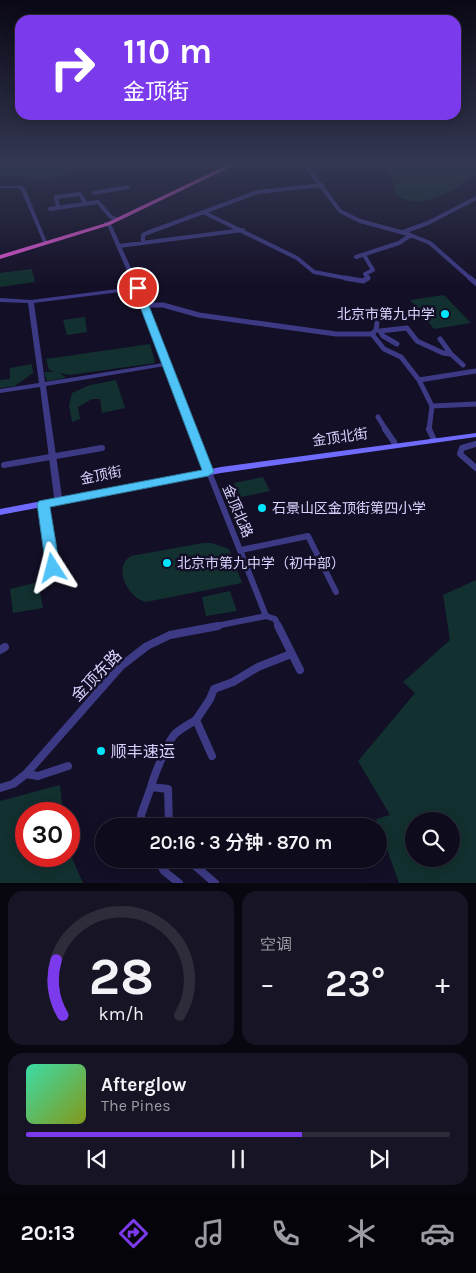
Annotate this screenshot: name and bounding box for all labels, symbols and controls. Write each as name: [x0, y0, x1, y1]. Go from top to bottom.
text: 110 m: [123, 31, 212, 72]
icon: right: [40, 35, 105, 100]
text: 金顶街: [123, 79, 189, 105]
pin: [117, 267, 159, 309]
icon: arrive: [124, 274, 152, 302]
place label: 北京市第九中学: [337, 306, 435, 323]
marker: 北京市第九中学: [439, 308, 451, 320]
street label: 金顶北街: [311, 425, 369, 450]
street label: 金顶街: [79, 463, 123, 488]
street label: 金顶北路: [219, 482, 256, 540]
place label: 石景山区金顶街第四小学: [272, 500, 426, 517]
marker: 石景山区金顶街第四小学: [256, 502, 268, 514]
position arrow: [26, 541, 78, 593]
place label: 北京市第九中学（初中部）: [177, 555, 345, 572]
marker: 北京市第九中学（初中部）: [161, 557, 173, 569]
street label: 金顶东路: [67, 646, 125, 705]
place label: 顺丰速运: [111, 742, 175, 761]
marker: 顺丰速运: [95, 745, 107, 757]
speed limit sign: 30: [15, 802, 80, 867]
map controls: [405, 812, 460, 867]
button: search: [405, 812, 460, 867]
text: 20:16 · 3 分钟 · 870 m: [149, 832, 333, 854]
text: 空调: [260, 935, 292, 954]
text: 28: [88, 946, 154, 1007]
text: 23°: [325, 961, 385, 1006]
text: −: [260, 967, 275, 1000]
text: +: [435, 967, 450, 1000]
text: km/h: [98, 1004, 144, 1025]
text: Afterglow: [101, 1074, 187, 1096]
text: The Pines: [101, 1096, 171, 1115]
icon: previous: [83, 1145, 111, 1173]
icon: pause: [224, 1145, 252, 1173]
icon: next: [365, 1145, 393, 1173]
icon: directions: [116, 1216, 151, 1251]
icon: music: [192, 1216, 227, 1251]
icon: phone: [268, 1216, 303, 1251]
icon: climate: [344, 1216, 379, 1251]
icon: car: [420, 1216, 455, 1251]
text: 20:13: [21, 1220, 75, 1246]

